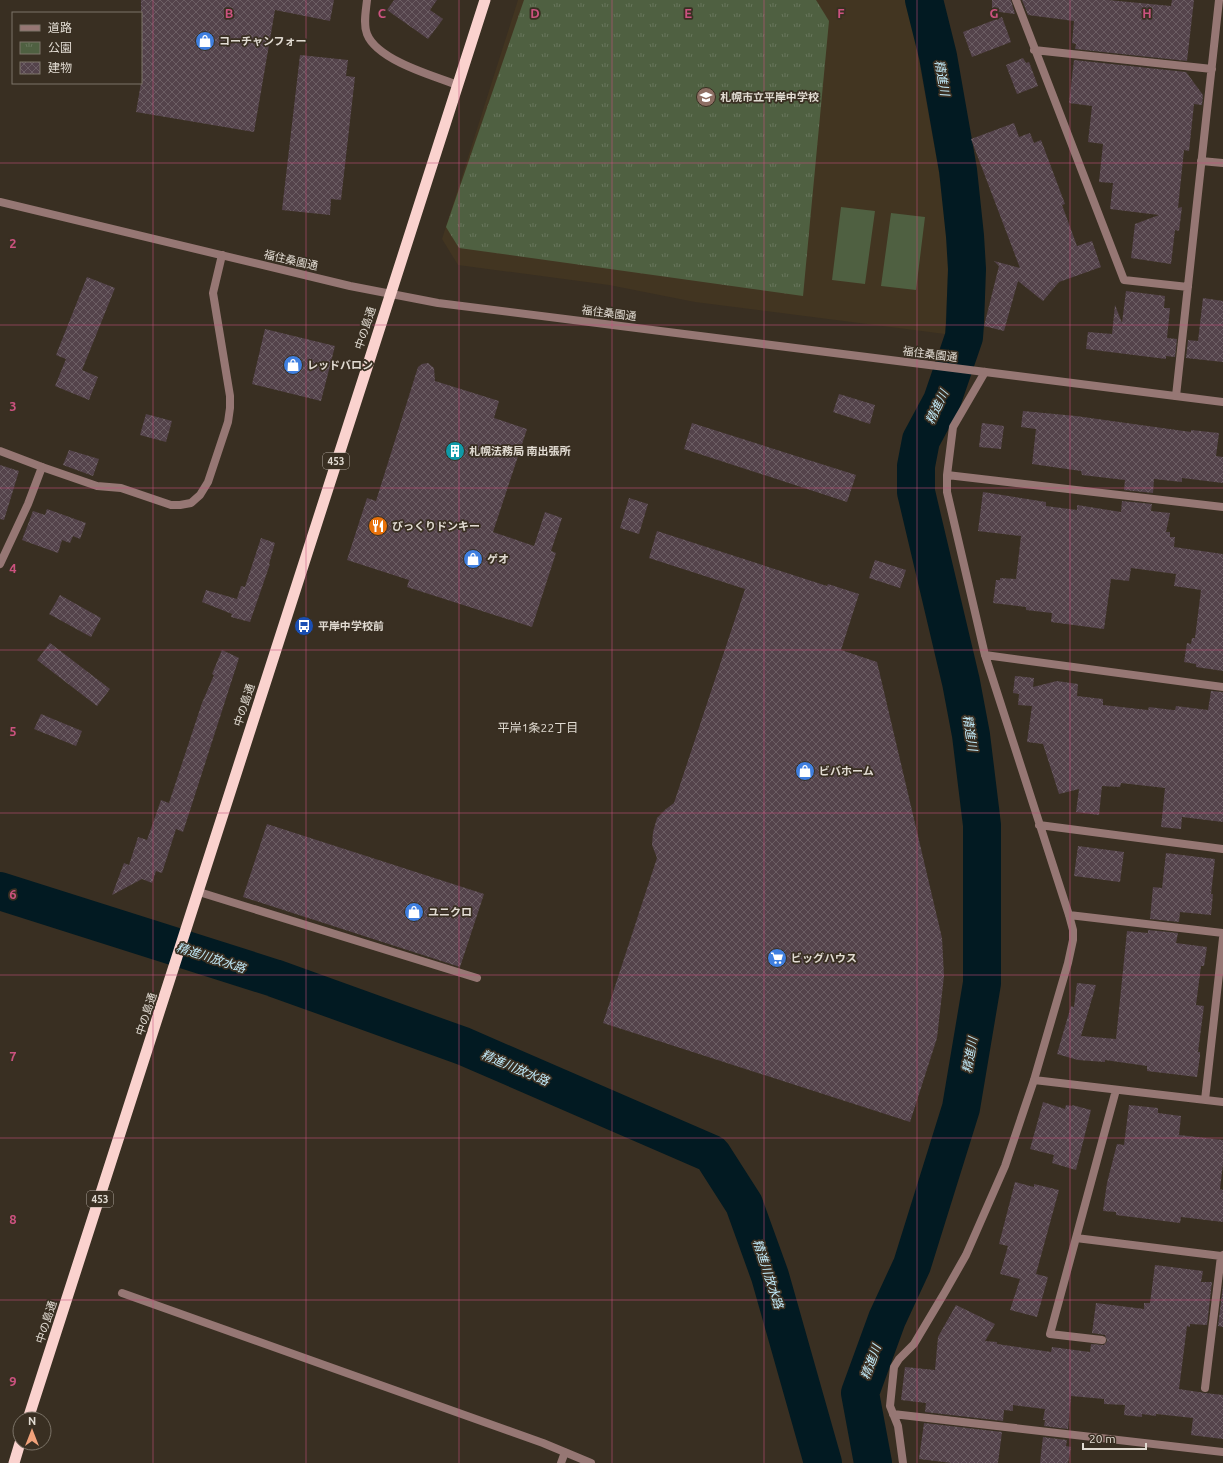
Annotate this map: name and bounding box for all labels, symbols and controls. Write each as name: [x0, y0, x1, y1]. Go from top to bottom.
text: B: [225, 6, 234, 20]
text: C: [378, 6, 387, 20]
text: D: [530, 6, 540, 20]
text: E: [684, 6, 692, 20]
text: F: [837, 6, 845, 20]
text: G: [990, 6, 999, 20]
text: H: [1142, 6, 1152, 20]
legend: [12, 12, 142, 84]
text: 道路: [48, 21, 72, 34]
shop icon: コーチャンフォー: [194, 30, 216, 52]
place label: コーチャンフォー: [219, 35, 307, 47]
text: 公園: [48, 41, 72, 54]
water label: 精進川: [933, 59, 952, 99]
text: 建物: [48, 61, 72, 74]
school or university icon: 札幌市立平岸中学校: [695, 86, 717, 108]
place label: 札幌市立平岸中学校: [720, 91, 819, 103]
text: 2: [9, 236, 17, 250]
street label: 福住桑園通: [263, 248, 319, 272]
street label: 福住桑園通: [581, 304, 637, 322]
street label: 中の島通: [352, 305, 378, 351]
street label: 福住桑園通: [902, 345, 958, 363]
shop icon: レッドバロン: [282, 354, 304, 376]
place label: レッドバロン: [307, 359, 373, 371]
water label: 精進川: [923, 386, 951, 426]
text: 3: [9, 399, 17, 413]
building icon: 札幌法務局 南出張所: [444, 440, 466, 462]
place label: 札幌法務局 南出張所: [469, 445, 571, 457]
road number: 453: [323, 453, 349, 469]
restaurant icon: びっくりドンキー: [367, 515, 389, 537]
place label: びっくりドンキー: [392, 520, 480, 532]
shop icon: ゲオ: [462, 548, 484, 570]
place label: ゲオ: [487, 553, 509, 565]
text: 4: [9, 561, 17, 575]
bus stop icon: 平岸中学校前: [293, 615, 315, 637]
place label: 平岸中学校前: [318, 620, 384, 632]
street label: 中の島通: [231, 682, 257, 728]
water label: 精進川: [961, 714, 980, 754]
district label: 平岸1条22丁目: [498, 721, 578, 734]
text: 5: [9, 724, 17, 738]
shop icon: ビバホーム: [794, 760, 816, 782]
place label: ビバホーム: [819, 765, 874, 777]
text: 6: [9, 887, 17, 901]
shop icon: ユニクロ: [403, 901, 425, 923]
place label: ユニクロ: [428, 906, 472, 918]
water label: 精進川放水路: [175, 940, 248, 975]
supermarket icon: ビッグハウス: [766, 947, 788, 969]
place label: ビッグハウス: [791, 952, 857, 964]
street label: 中の島通: [133, 991, 159, 1037]
water label: 精進川: [960, 1034, 979, 1074]
water label: 精進川放水路: [480, 1047, 552, 1088]
text: 7: [9, 1049, 17, 1063]
road number: 453: [87, 1191, 113, 1207]
text: 8: [9, 1212, 17, 1226]
water label: 精進川放水路: [751, 1238, 786, 1311]
street label: 中の島通: [33, 1299, 59, 1345]
water label: 精進川: [858, 1341, 883, 1381]
text: 9: [9, 1374, 17, 1388]
north arrow: [12, 1411, 52, 1451]
text: N: [28, 1415, 36, 1427]
scale bar: [1083, 1425, 1146, 1451]
text: 20 m: [1089, 1432, 1116, 1445]

